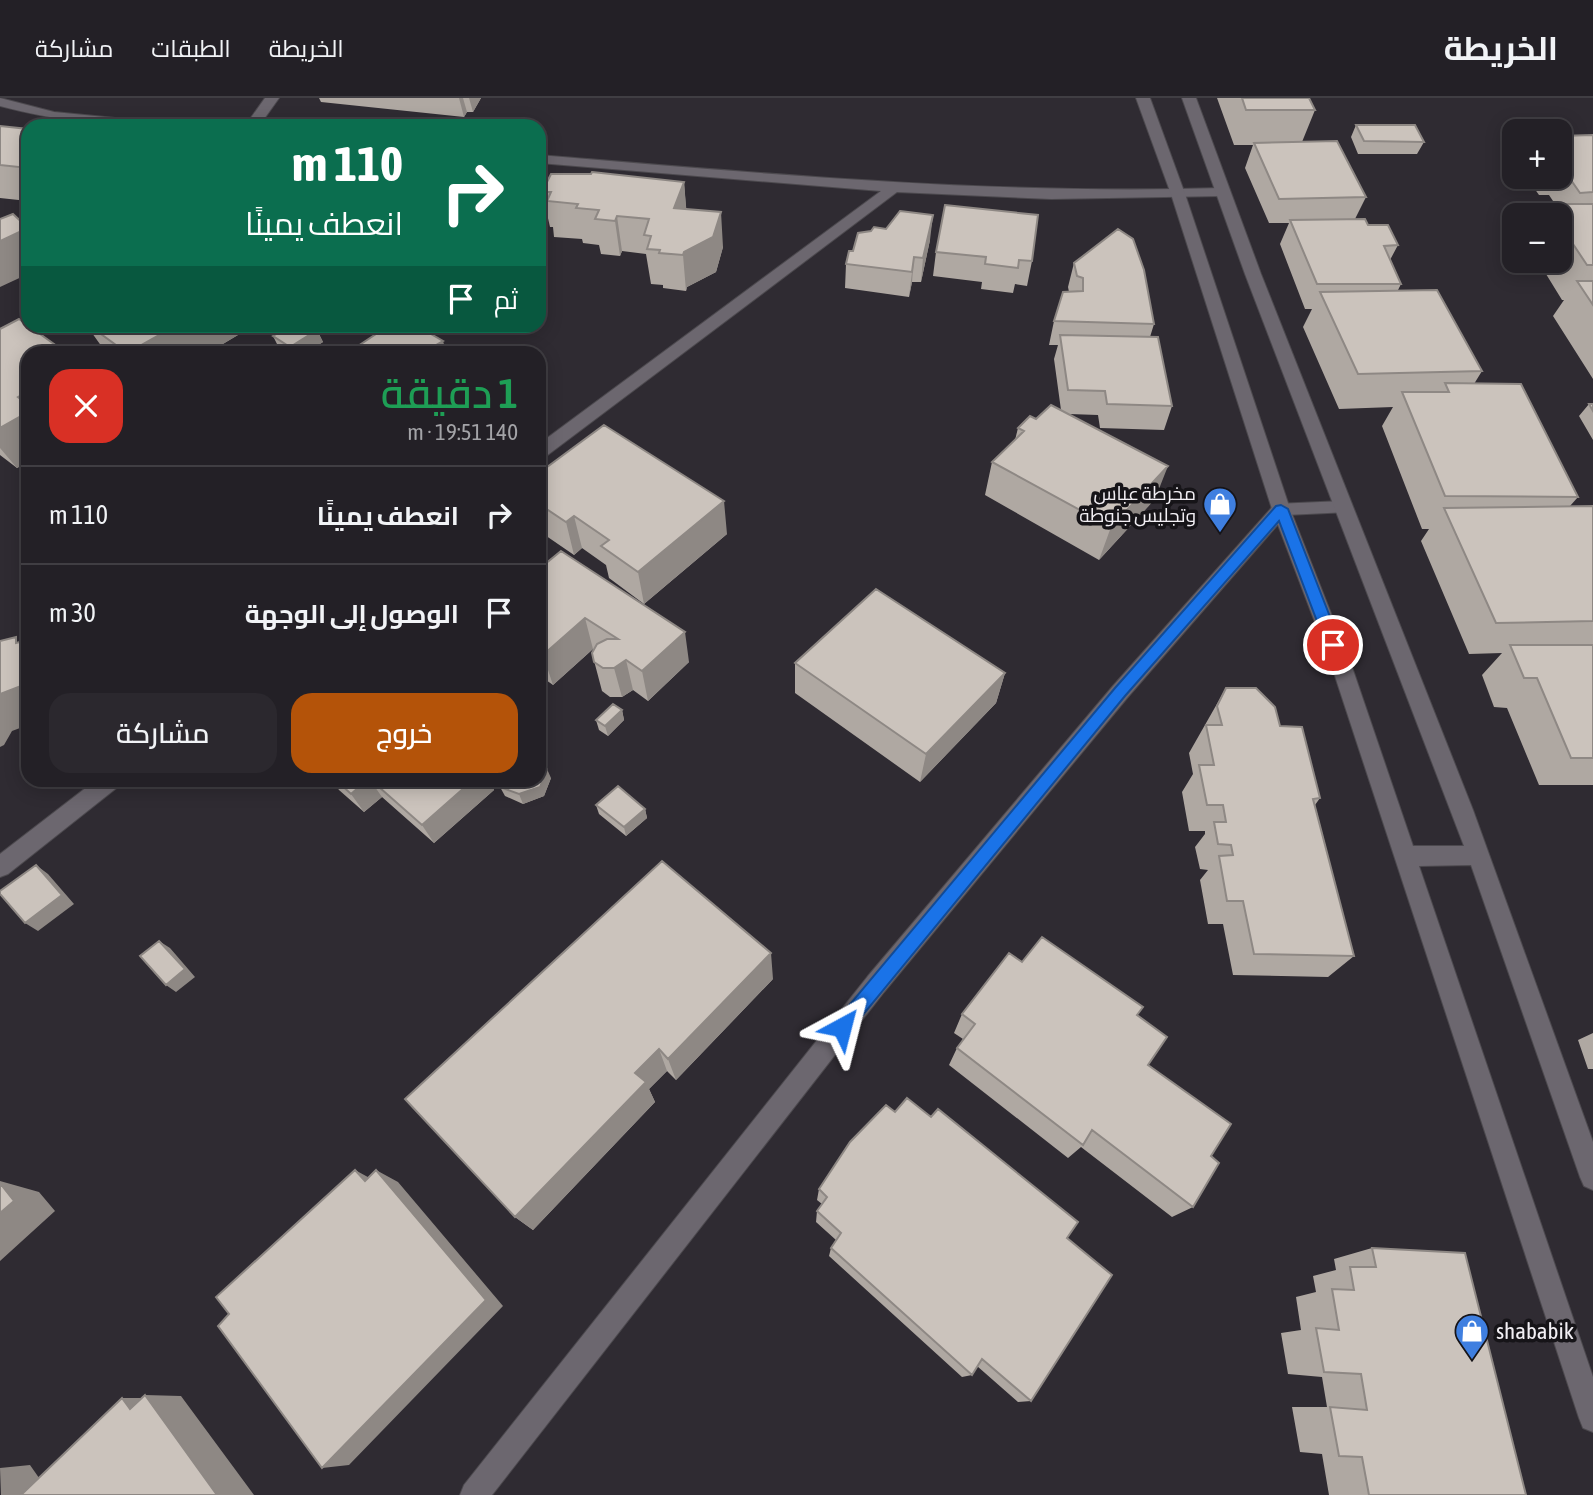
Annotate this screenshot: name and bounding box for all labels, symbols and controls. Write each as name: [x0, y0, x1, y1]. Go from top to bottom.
text: الخريطة: [1444, 29, 1558, 67]
text: مشاركة: [35, 35, 113, 62]
text: الطبقات: [151, 35, 231, 62]
text: الخريطة: [269, 35, 344, 62]
map controls: [1502, 119, 1572, 273]
button: +: [1502, 119, 1572, 189]
text: 110 m: [292, 135, 403, 191]
icon: right: [427, 147, 518, 238]
button: −: [1502, 203, 1572, 273]
text: انعطف يمينًا: [245, 205, 403, 242]
icon: arrive: [442, 280, 480, 318]
text: ثم: [494, 285, 518, 315]
button: close: [49, 369, 123, 443]
text: 1 دقيقة: [381, 369, 518, 417]
text: 140 m · 19:51: [407, 419, 518, 445]
place label: مخرطة عباس وتجليس جنوطة: [1079, 482, 1196, 527]
shop icon: مخرطة عباس وتجليس جنوطة: [1201, 485, 1239, 534]
icon: right: [480, 496, 518, 534]
text: 110 m: [49, 500, 108, 530]
text: انعطف يمينًا: [317, 501, 459, 531]
icon: arrive: [480, 594, 518, 632]
text: 30 m: [49, 598, 96, 628]
text: الوصول إلى الوجهة: [245, 599, 459, 629]
pin: [1303, 615, 1363, 675]
icon: arrive: [1314, 626, 1352, 664]
button: مشاركة: [49, 693, 277, 773]
button: خروج: [291, 693, 518, 773]
position arrow: [805, 990, 879, 1064]
shop icon: shababik: [1453, 1312, 1491, 1361]
place label: shababik: [1496, 1318, 1574, 1344]

